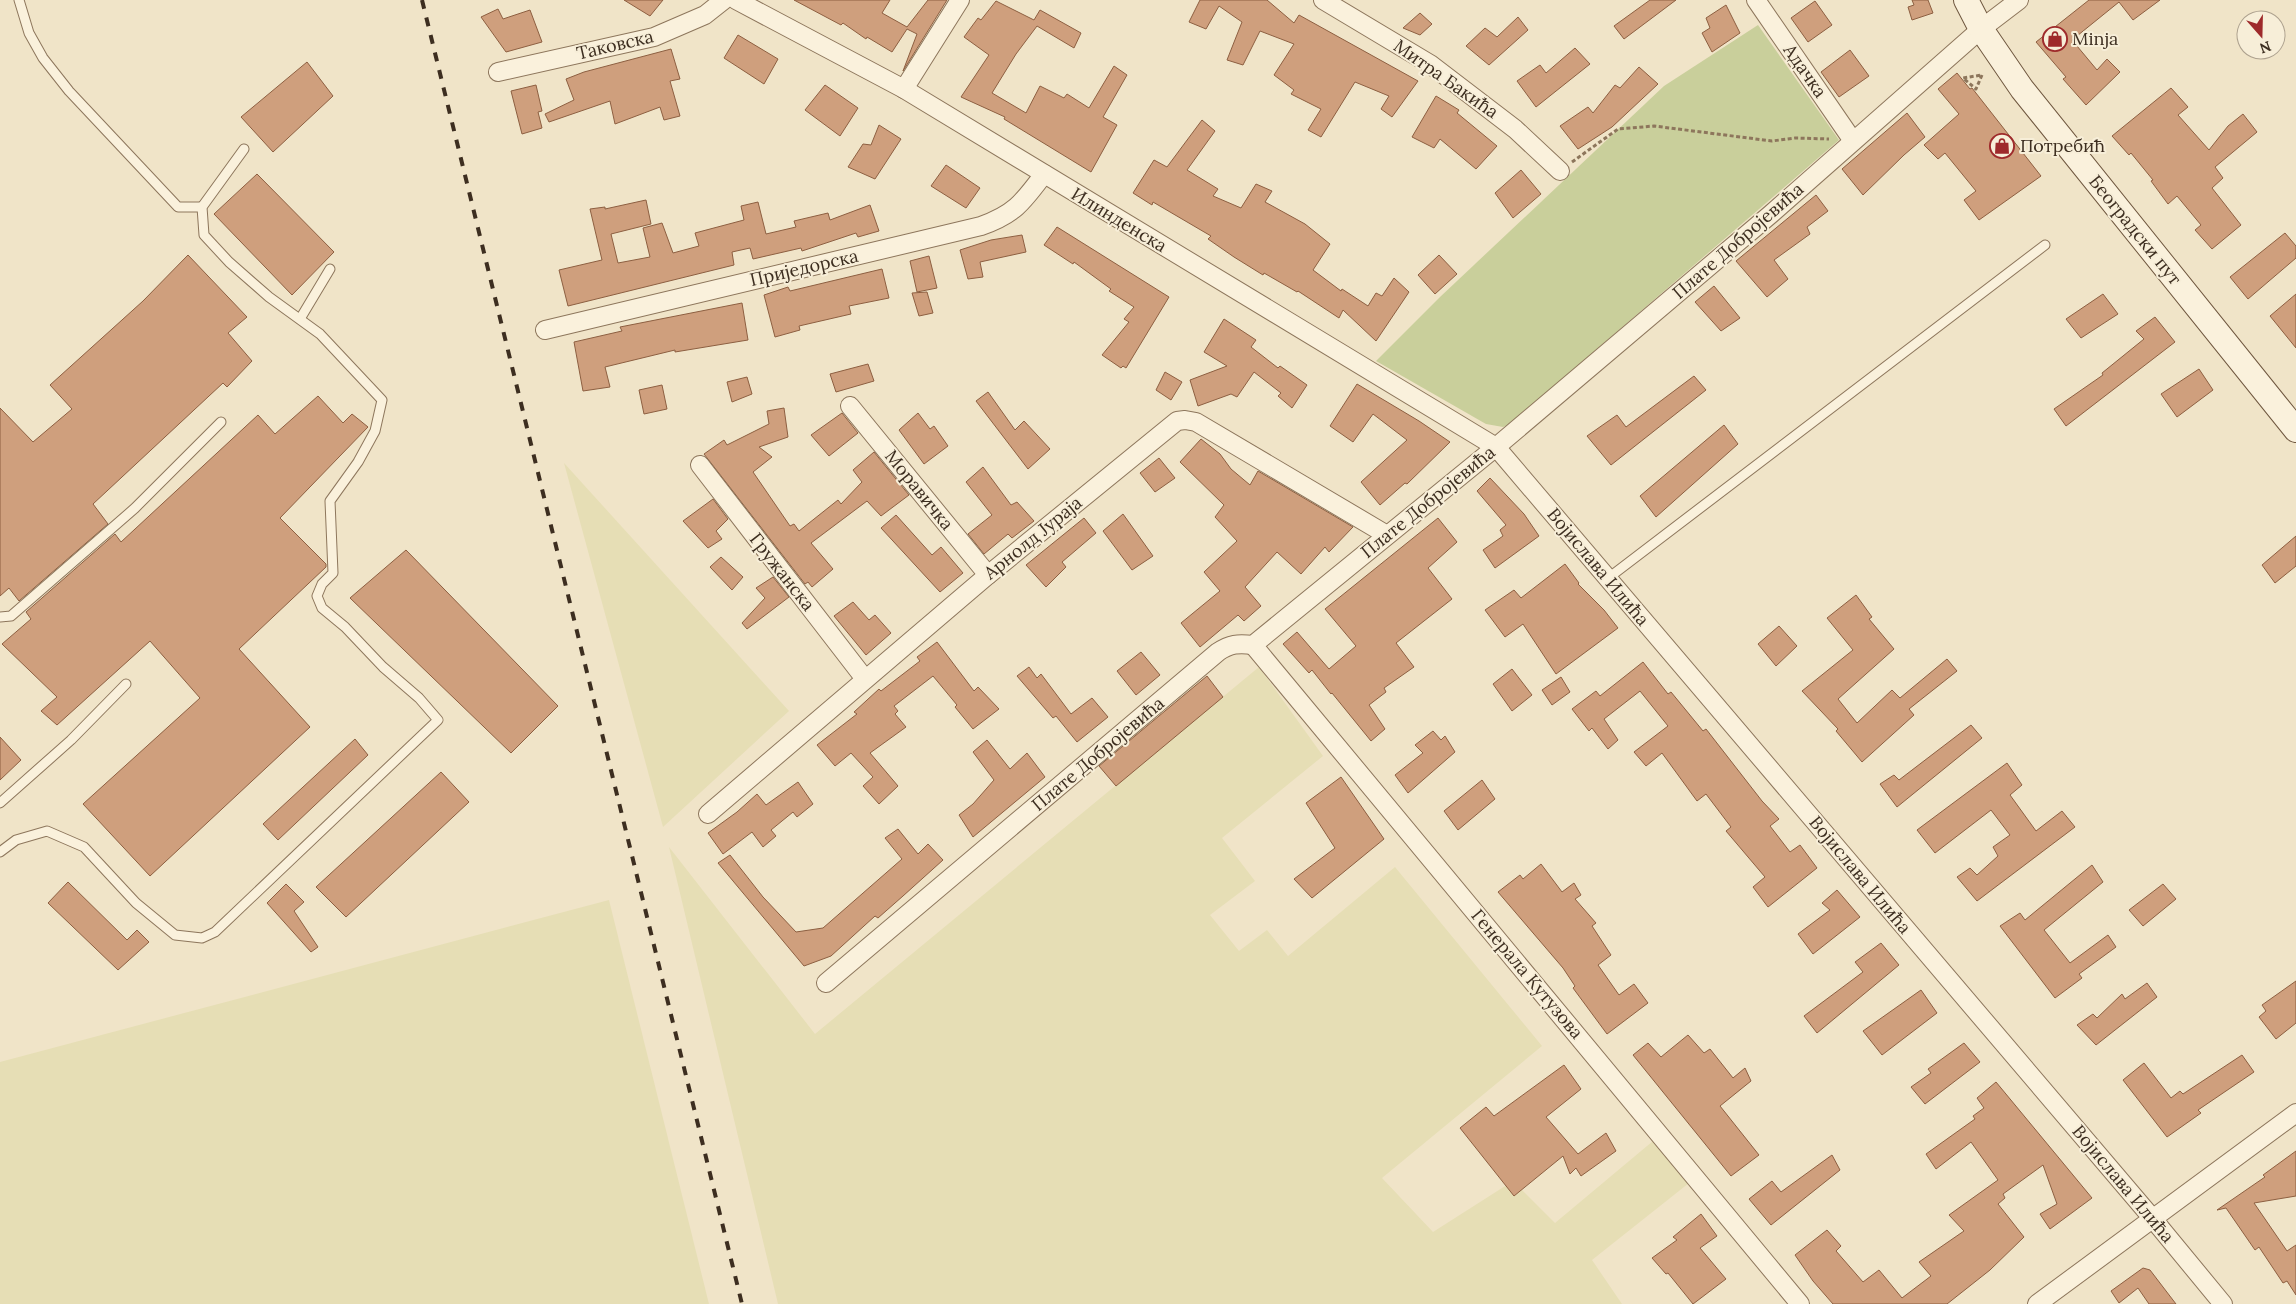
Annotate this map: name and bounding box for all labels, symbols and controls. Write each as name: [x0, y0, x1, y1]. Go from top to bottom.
north arrow: [2236, 10, 2286, 60]
street label: Таковска: [574, 24, 656, 65]
shop icon: Minja: [2042, 26, 2068, 52]
place label: Minja: [2072, 27, 2118, 50]
street label: Митра Бакића: [1389, 34, 1503, 123]
text: N: [2257, 37, 2274, 58]
street label: Адачка: [1778, 39, 1832, 102]
shop icon: Потребић: [1989, 133, 2015, 159]
place label: Потребић: [2020, 134, 2105, 157]
street label: Београдски пут: [2084, 170, 2187, 289]
street label: Плате Добројевића: [1667, 177, 1808, 304]
street label: Илинденска: [1067, 182, 1171, 257]
street label: Приједорска: [747, 244, 860, 291]
street label: Плате Добројевића: [1356, 440, 1500, 563]
street label: Моравичка: [880, 445, 959, 535]
street label: Арнолд Јураја: [978, 491, 1086, 585]
street label: Војислава Илића: [1542, 503, 1654, 630]
street label: Гружанска: [745, 528, 820, 615]
street label: Плате Добројевића: [1027, 691, 1169, 816]
street label: Војислава Илића: [1804, 811, 1916, 938]
street label: Генерала Кутузова: [1466, 904, 1588, 1043]
street label: Војислава Илића: [2067, 1120, 2179, 1247]

